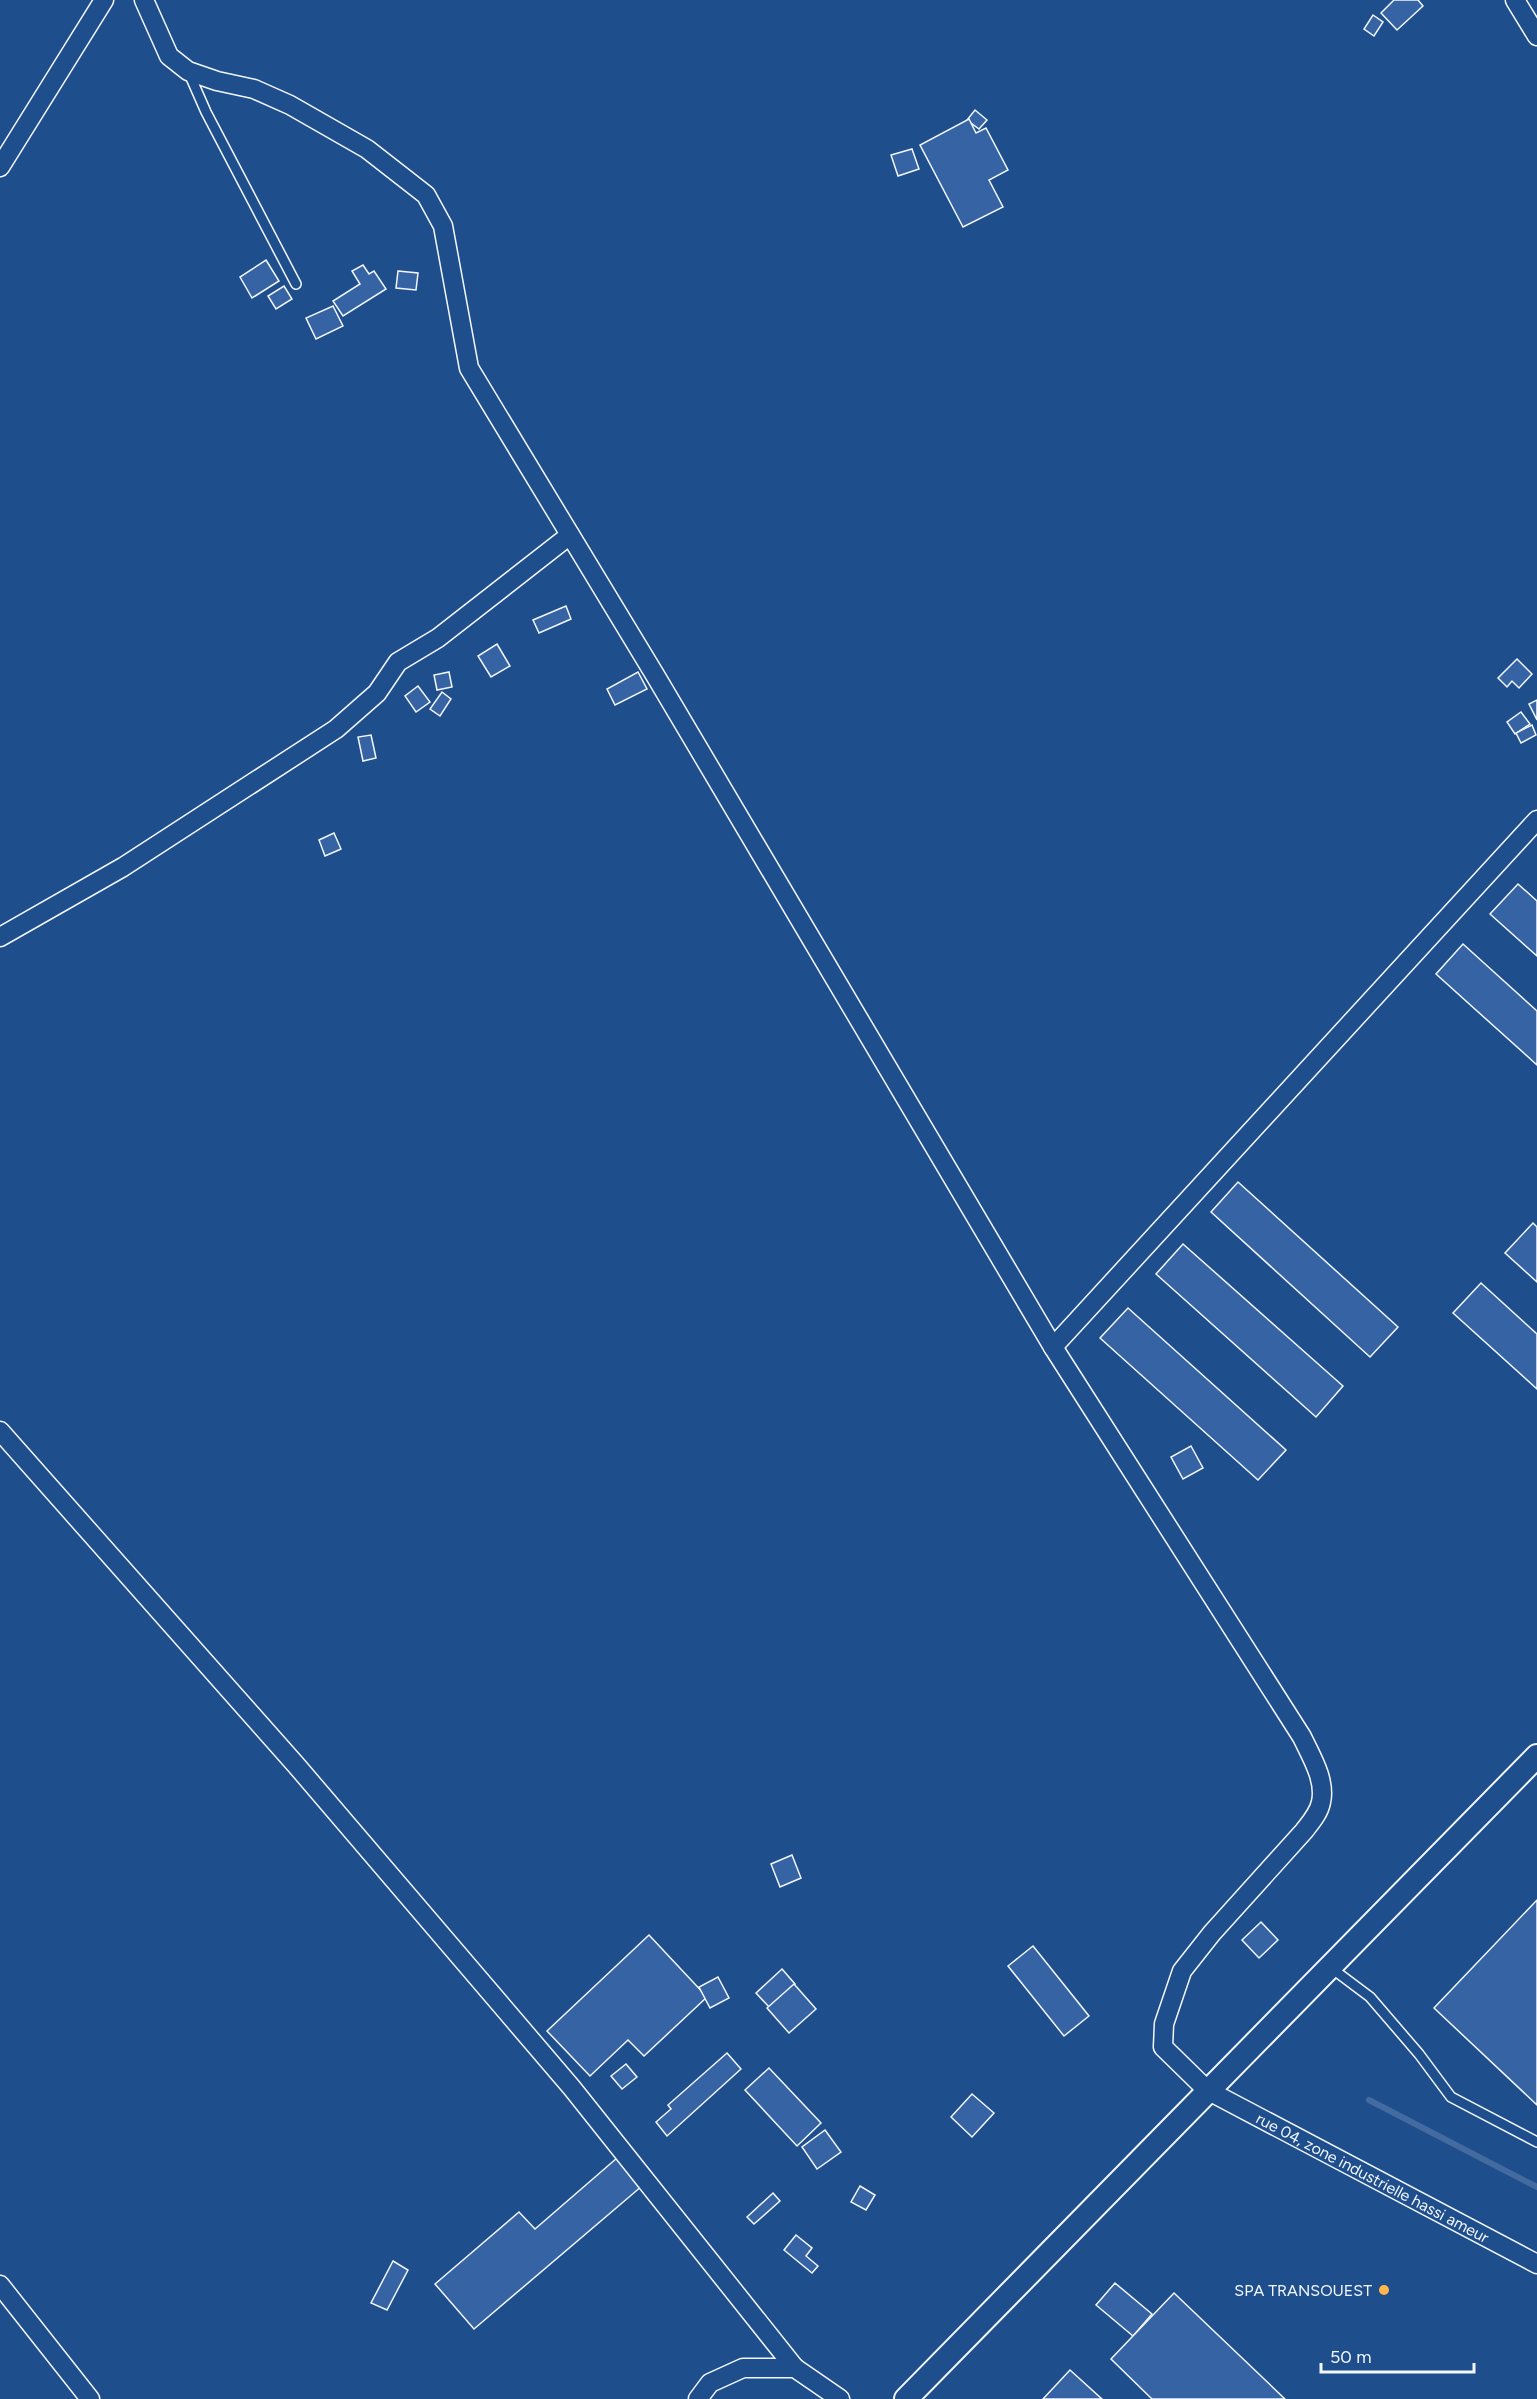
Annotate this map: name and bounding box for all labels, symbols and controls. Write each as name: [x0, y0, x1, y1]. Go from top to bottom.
street label: rue 04, zone industrielle hassi ameur: [1253, 2108, 1493, 2247]
place label: SPA TRANSOUEST: [1234, 2281, 1372, 2300]
marker: SPA TRANSOUEST: [1377, 2283, 1391, 2297]
scale bar: [1321, 2336, 1474, 2374]
text: 50 m: [1330, 2346, 1372, 2368]

